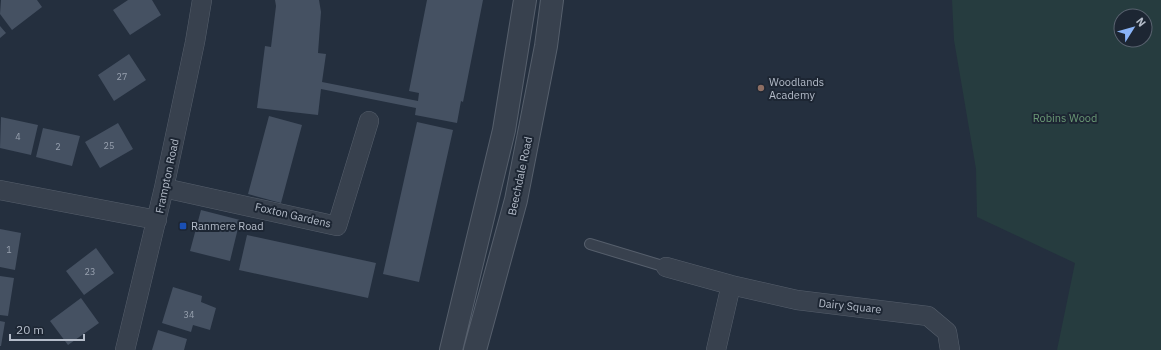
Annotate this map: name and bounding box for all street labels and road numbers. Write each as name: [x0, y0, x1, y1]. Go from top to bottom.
street label: Beechdale Road: [505, 135, 535, 217]
street label: Frampton Road: [152, 137, 182, 215]
street label: Foxton Gardens: [254, 199, 332, 231]
street label: Dairy Square: [818, 296, 882, 316]

